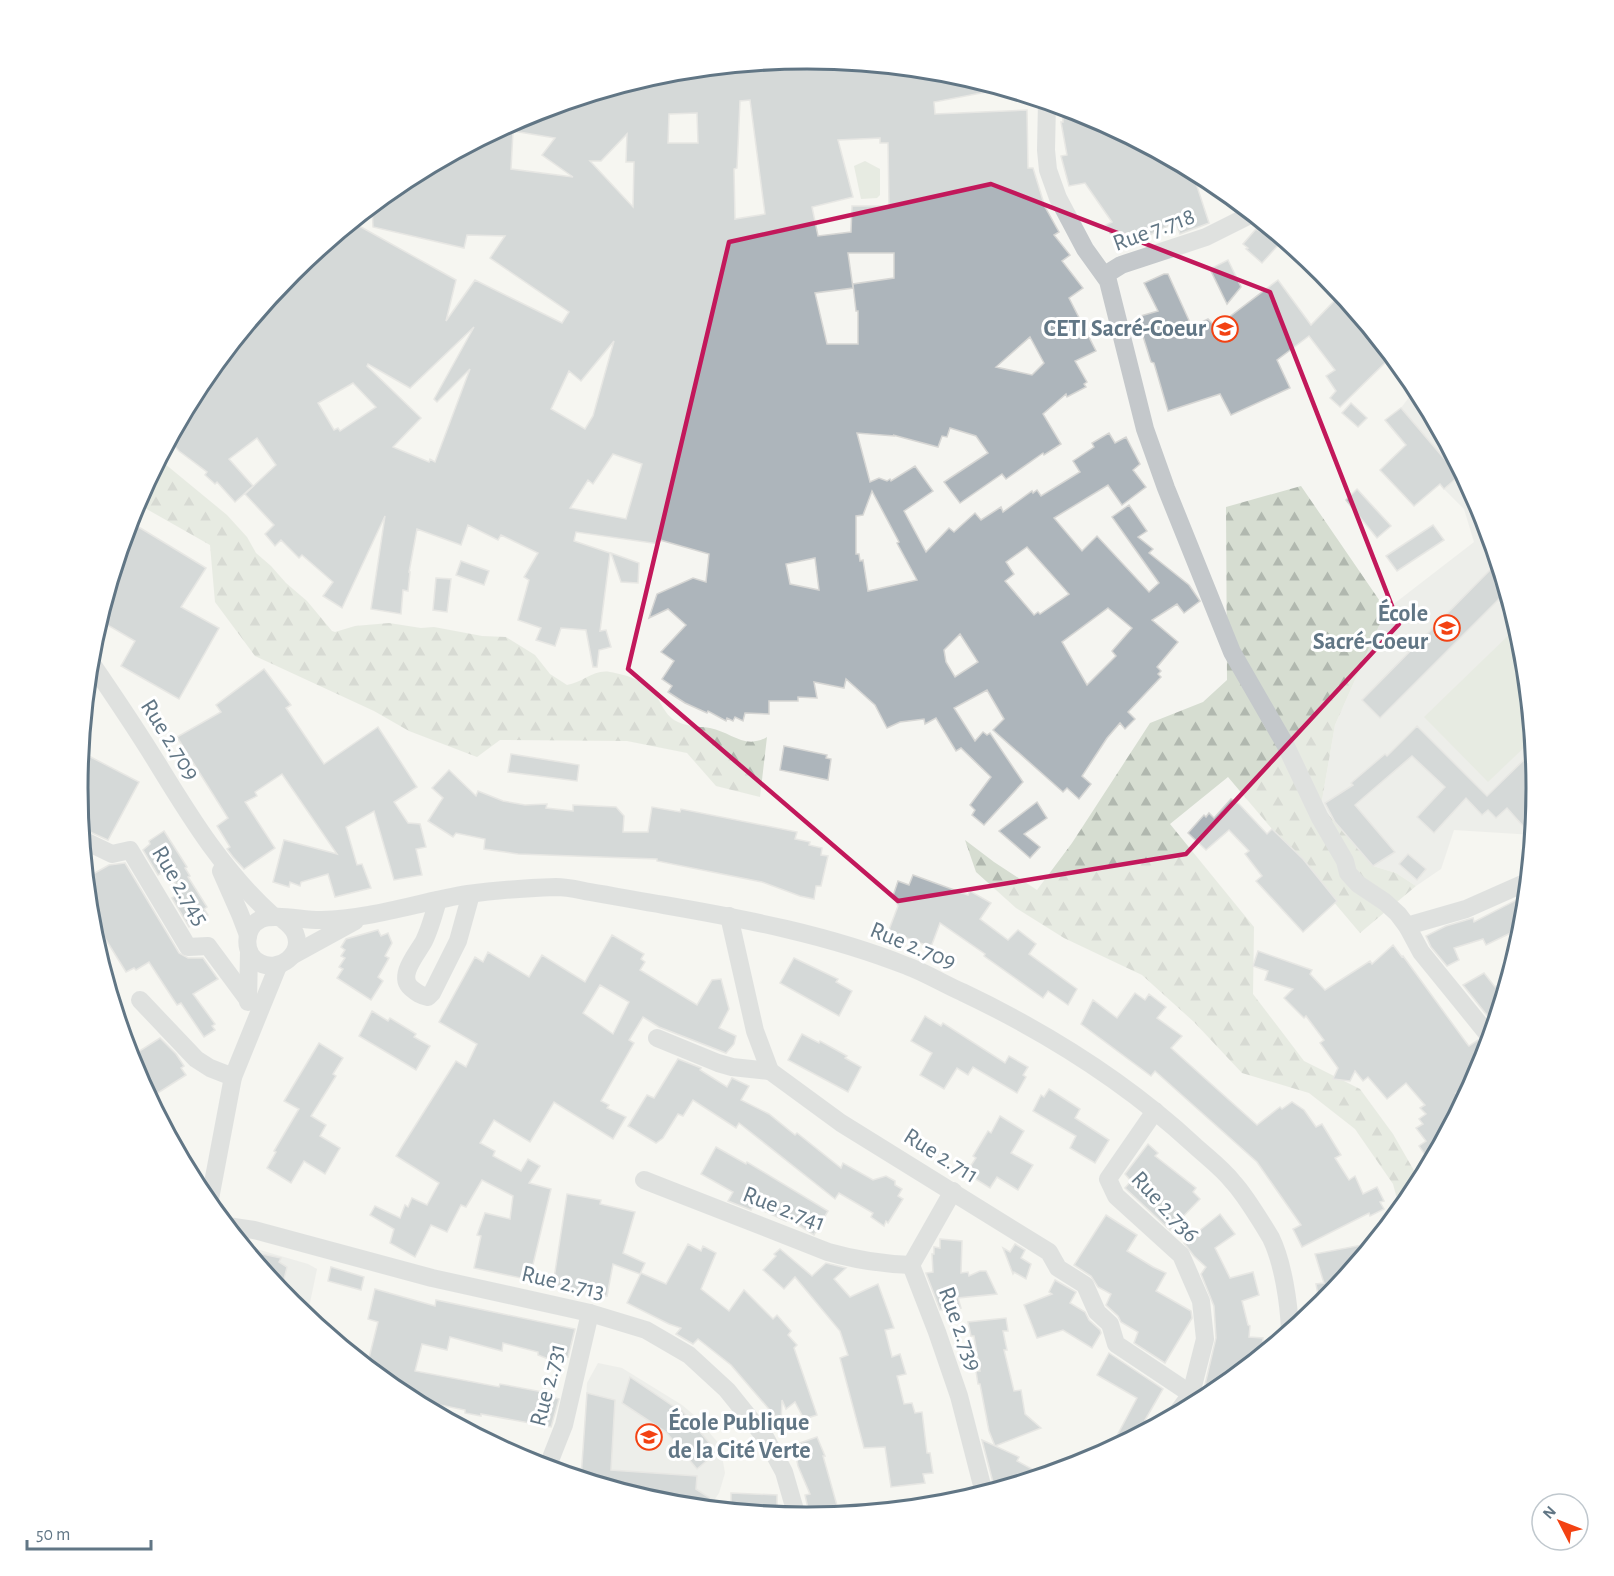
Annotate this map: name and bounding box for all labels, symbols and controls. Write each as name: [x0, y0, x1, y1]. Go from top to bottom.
street label: Rue 7.718: [1110, 204, 1198, 256]
school or university icon: CETI Sacré-Coeur: [1210, 314, 1240, 344]
place label: CETI Sacré-Coeur: [1044, 317, 1207, 341]
place label: École Sacré-Coeur: [1313, 598, 1429, 654]
school or university icon: École Sacré-Coeur: [1432, 613, 1462, 643]
street label: Rue 2.709: [136, 695, 204, 785]
street label: Rue 2.745: [147, 842, 213, 930]
street label: Rue 2.709: [867, 918, 959, 974]
street label: Rue 2.711: [899, 1124, 983, 1188]
street label: Rue 2.736: [1126, 1167, 1204, 1247]
street label: Rue 2.741: [739, 1182, 829, 1236]
street label: Rue 2.713: [519, 1262, 607, 1304]
street label: Rue 2.739: [934, 1284, 986, 1374]
street label: Rue 2.731: [526, 1341, 570, 1429]
place label: École Publique de la Cité Verte: [668, 1407, 811, 1463]
school or university icon: École Publique de la Cité Verte: [634, 1422, 664, 1452]
north arrow: [1530, 1492, 1590, 1552]
text: N: [1540, 1503, 1559, 1522]
scale bar: [27, 1513, 152, 1551]
text: 50 m: [36, 1526, 70, 1544]

